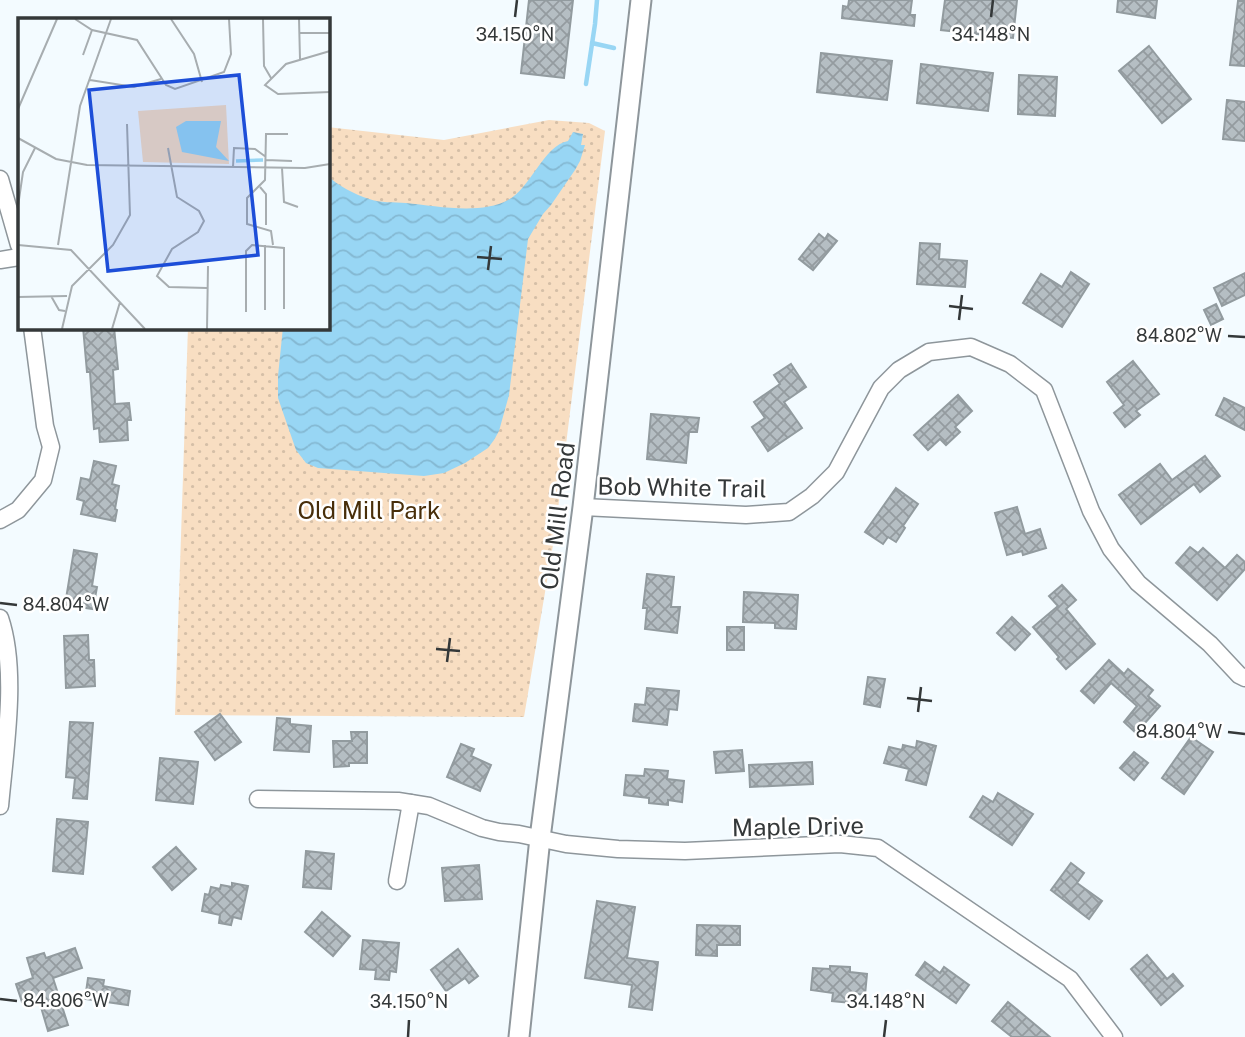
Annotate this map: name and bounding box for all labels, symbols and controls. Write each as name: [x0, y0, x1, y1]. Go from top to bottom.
inset map: [18, 18, 329, 329]
text: 34.150°N: [476, 24, 554, 45]
text: 34.148°N: [952, 24, 1030, 45]
text: 84.802°W: [1136, 325, 1222, 346]
street label: Old Mill Road: [534, 441, 580, 591]
street label: Bob White Trail: [597, 472, 767, 502]
park label: Old Mill Park: [298, 496, 440, 524]
text: 84.804°W: [23, 594, 109, 615]
text: 84.804°W: [1136, 721, 1222, 742]
street label: Maple Drive: [732, 811, 864, 841]
text: 84.806°W: [23, 990, 109, 1011]
text: 34.150°N: [370, 991, 448, 1012]
text: 34.148°N: [847, 991, 925, 1012]

